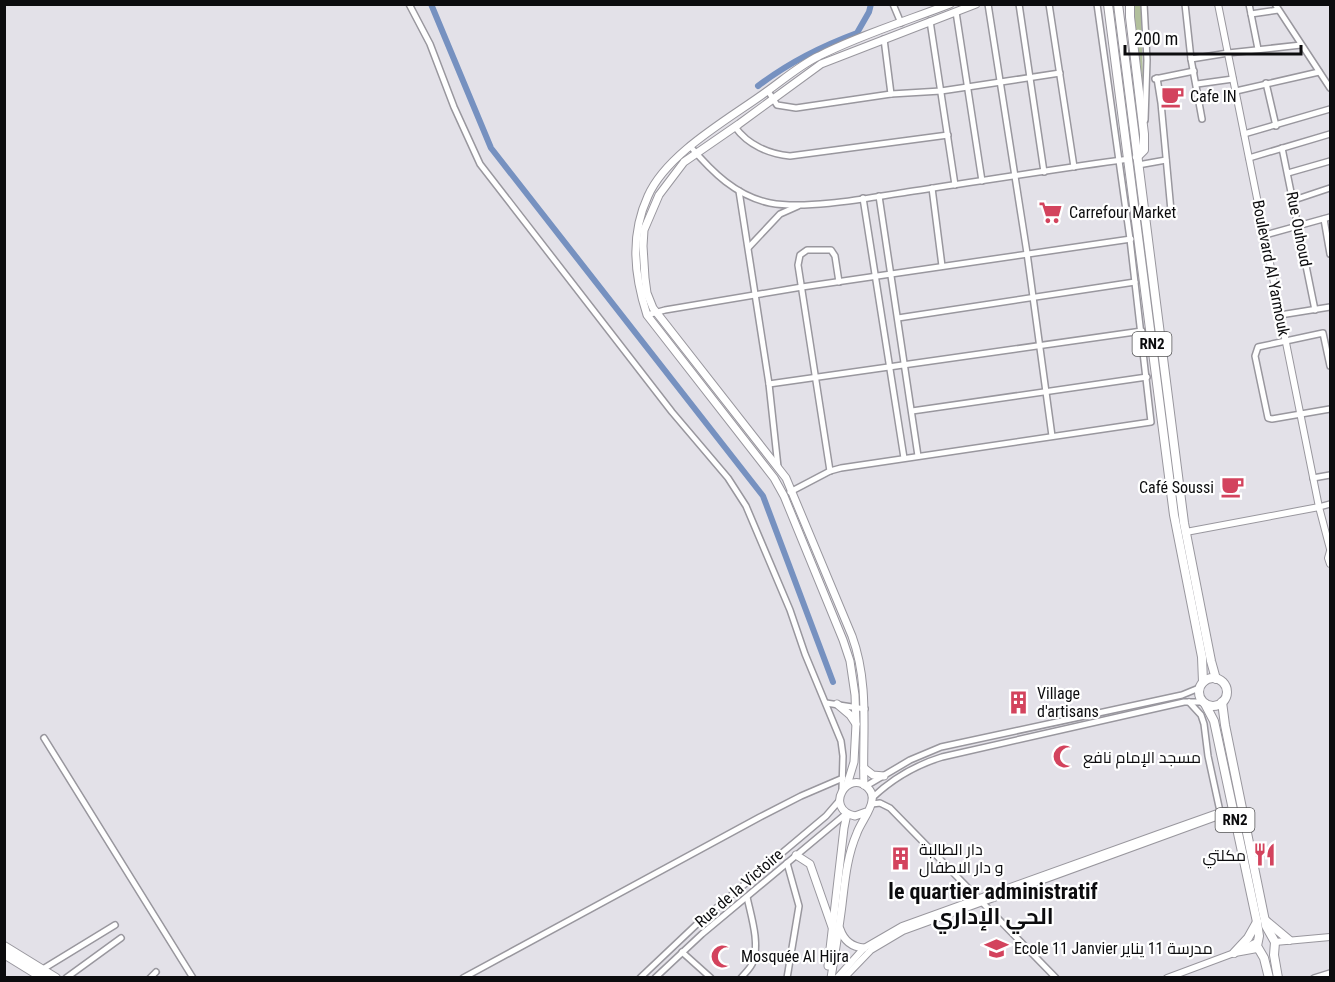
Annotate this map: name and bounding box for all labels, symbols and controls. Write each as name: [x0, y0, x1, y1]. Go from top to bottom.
scale bar: [1125, 18, 1300, 56]
text: 200 m: [1134, 28, 1178, 49]
cafe icon: Cafe IN: [1159, 83, 1185, 109]
place label: Cafe IN: [1190, 87, 1237, 106]
street label: Rue Ouhoud: [1282, 190, 1316, 268]
street label: Boulevard Al Yarmouk: [1248, 198, 1294, 338]
supermarket icon: Carrefour Market: [1038, 199, 1064, 225]
place label: Carrefour Market: [1069, 203, 1176, 222]
road number: RN2: [1132, 332, 1172, 356]
cafe icon: Café Soussi: [1219, 474, 1245, 500]
place label: Café Soussi: [1139, 478, 1214, 497]
place label: Village d'artisans: [1037, 684, 1099, 721]
building icon: Village d'artisans: [1006, 689, 1032, 715]
mosque icon: مسجد الإمام نافع: [1052, 744, 1078, 770]
place label: مسجد الإمام نافع: [1083, 748, 1201, 769]
road number: RN2: [1216, 808, 1254, 832]
place label: دار الطالبة و دار الاطفال: [919, 840, 1003, 878]
restaurant icon: مكلتي: [1251, 842, 1277, 868]
street label: Rue de la Victoire: [691, 845, 787, 931]
building icon: دار الطالبة و دار الاطفال: [888, 845, 914, 871]
place label: مكلتي: [1203, 846, 1246, 869]
district label: le quartier administratif الحي الإداري: [888, 879, 1098, 934]
school or university icon: Ecole 11 Janvier مدرسة 11 يناير: [983, 935, 1009, 961]
place label: Ecole 11 Janvier مدرسة 11 يناير: [1014, 939, 1213, 958]
mosque icon: Mosquée Al Hijra: [710, 943, 736, 969]
place label: Mosquée Al Hijra: [741, 947, 849, 966]

